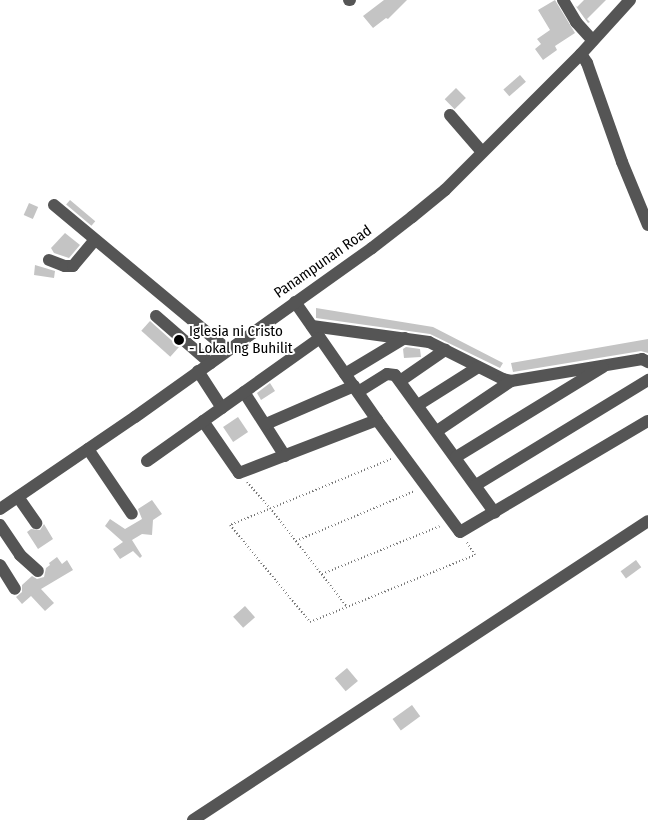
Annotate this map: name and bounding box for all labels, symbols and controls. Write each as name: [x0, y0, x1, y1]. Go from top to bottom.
street label: Panampunan Road: [271, 222, 375, 302]
place label: Iglesia ni Cristo - Lokal ng Buhilit: [189, 322, 293, 357]
marker: Iglesia ni Cristo - Lokal ng Buhilit: [173, 334, 185, 346]

